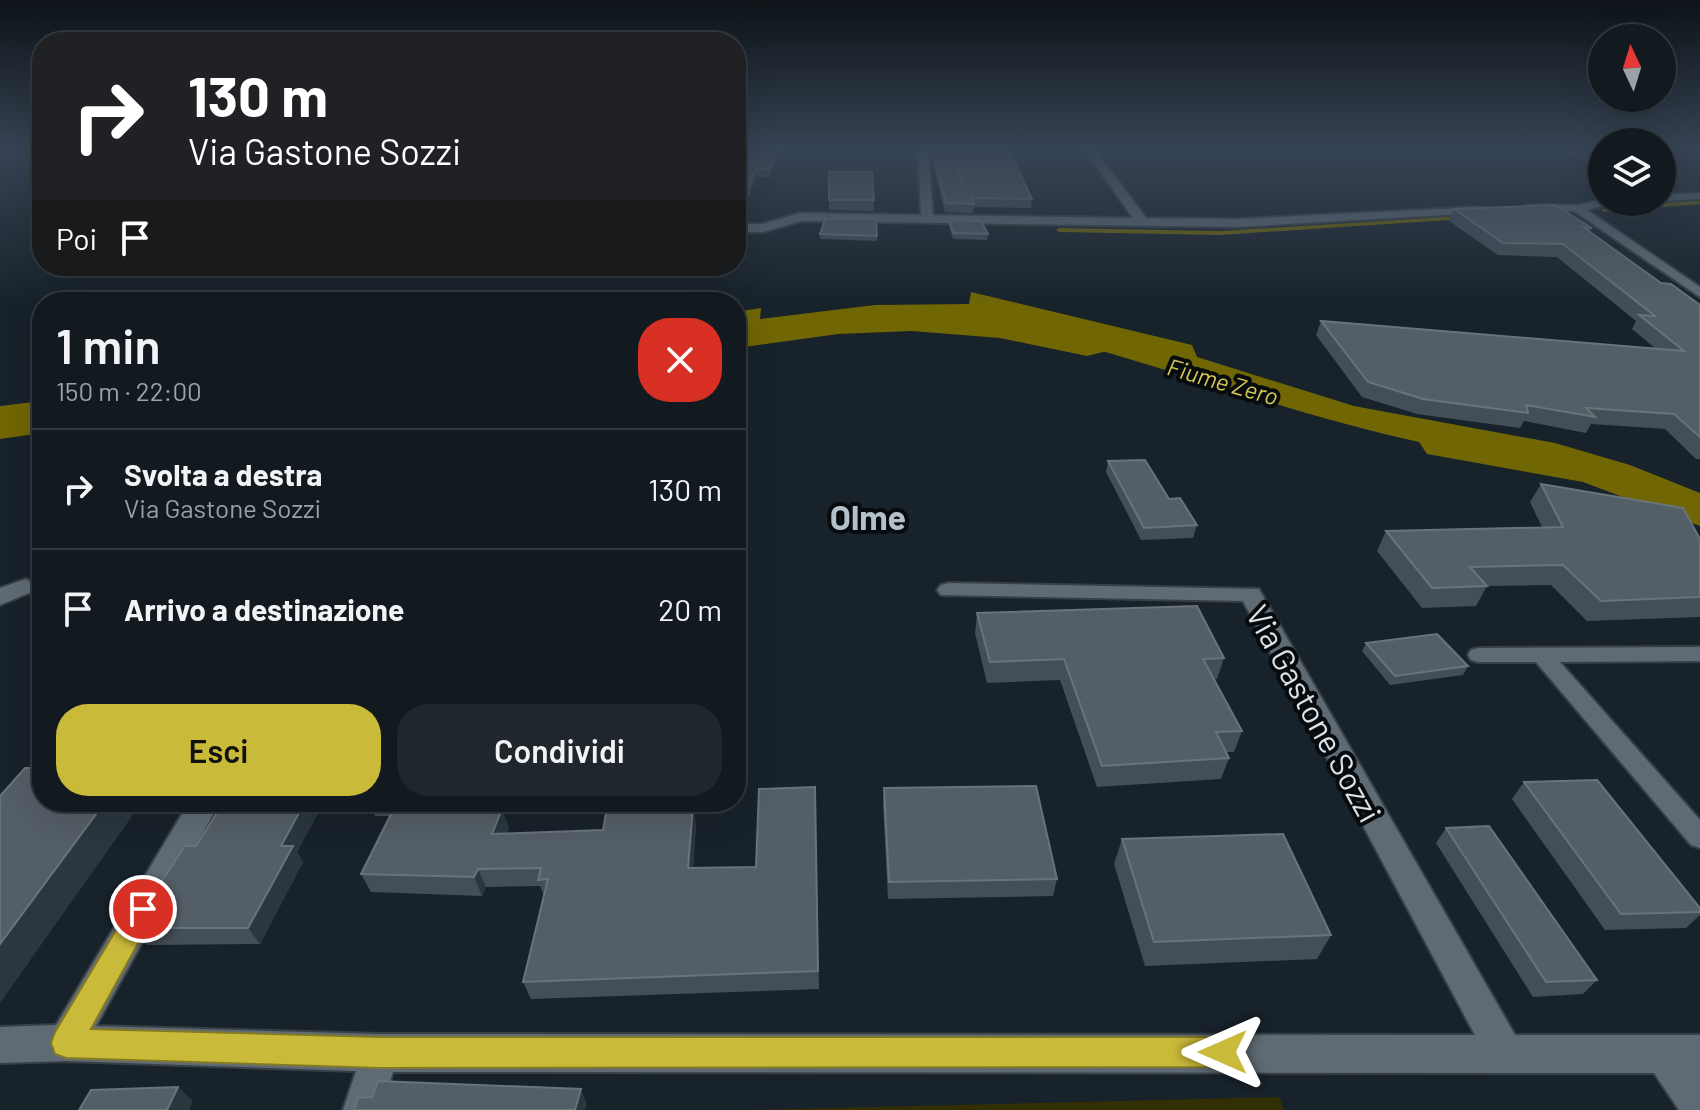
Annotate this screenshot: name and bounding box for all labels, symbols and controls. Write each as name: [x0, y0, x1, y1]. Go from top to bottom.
north arrow: [1588, 24, 1676, 112]
map controls: [1588, 24, 1676, 216]
text: 130 m: [188, 61, 328, 128]
icon: right: [56, 64, 160, 168]
button: layers: [1588, 128, 1676, 216]
text: Via Gastone Sozzi: [188, 129, 461, 172]
icon: arrive: [113, 216, 157, 260]
text: Poi: [56, 220, 97, 256]
text: 1 min: [56, 316, 161, 374]
button: close: [638, 318, 722, 402]
water label: Fiume Zero: [1164, 351, 1282, 411]
text: 150 m · 22:00: [56, 375, 202, 406]
text: Svolta a destra: [124, 456, 322, 492]
icon: right: [56, 467, 100, 511]
text: 130 m: [648, 471, 722, 507]
text: Via Gastone Sozzi: [124, 492, 321, 523]
district label: Olme: [830, 496, 906, 537]
icon: arrive: [56, 587, 100, 631]
text: Arrivo a destinazione: [124, 591, 404, 627]
text: 20 m: [658, 591, 722, 627]
street label: Via Gastone Sozzi: [1240, 598, 1390, 828]
button: Esci: [56, 704, 381, 796]
button: Condividi: [397, 704, 722, 796]
pin: [109, 875, 177, 943]
icon: arrive: [121, 887, 165, 931]
position arrow: [1181, 1010, 1265, 1094]

